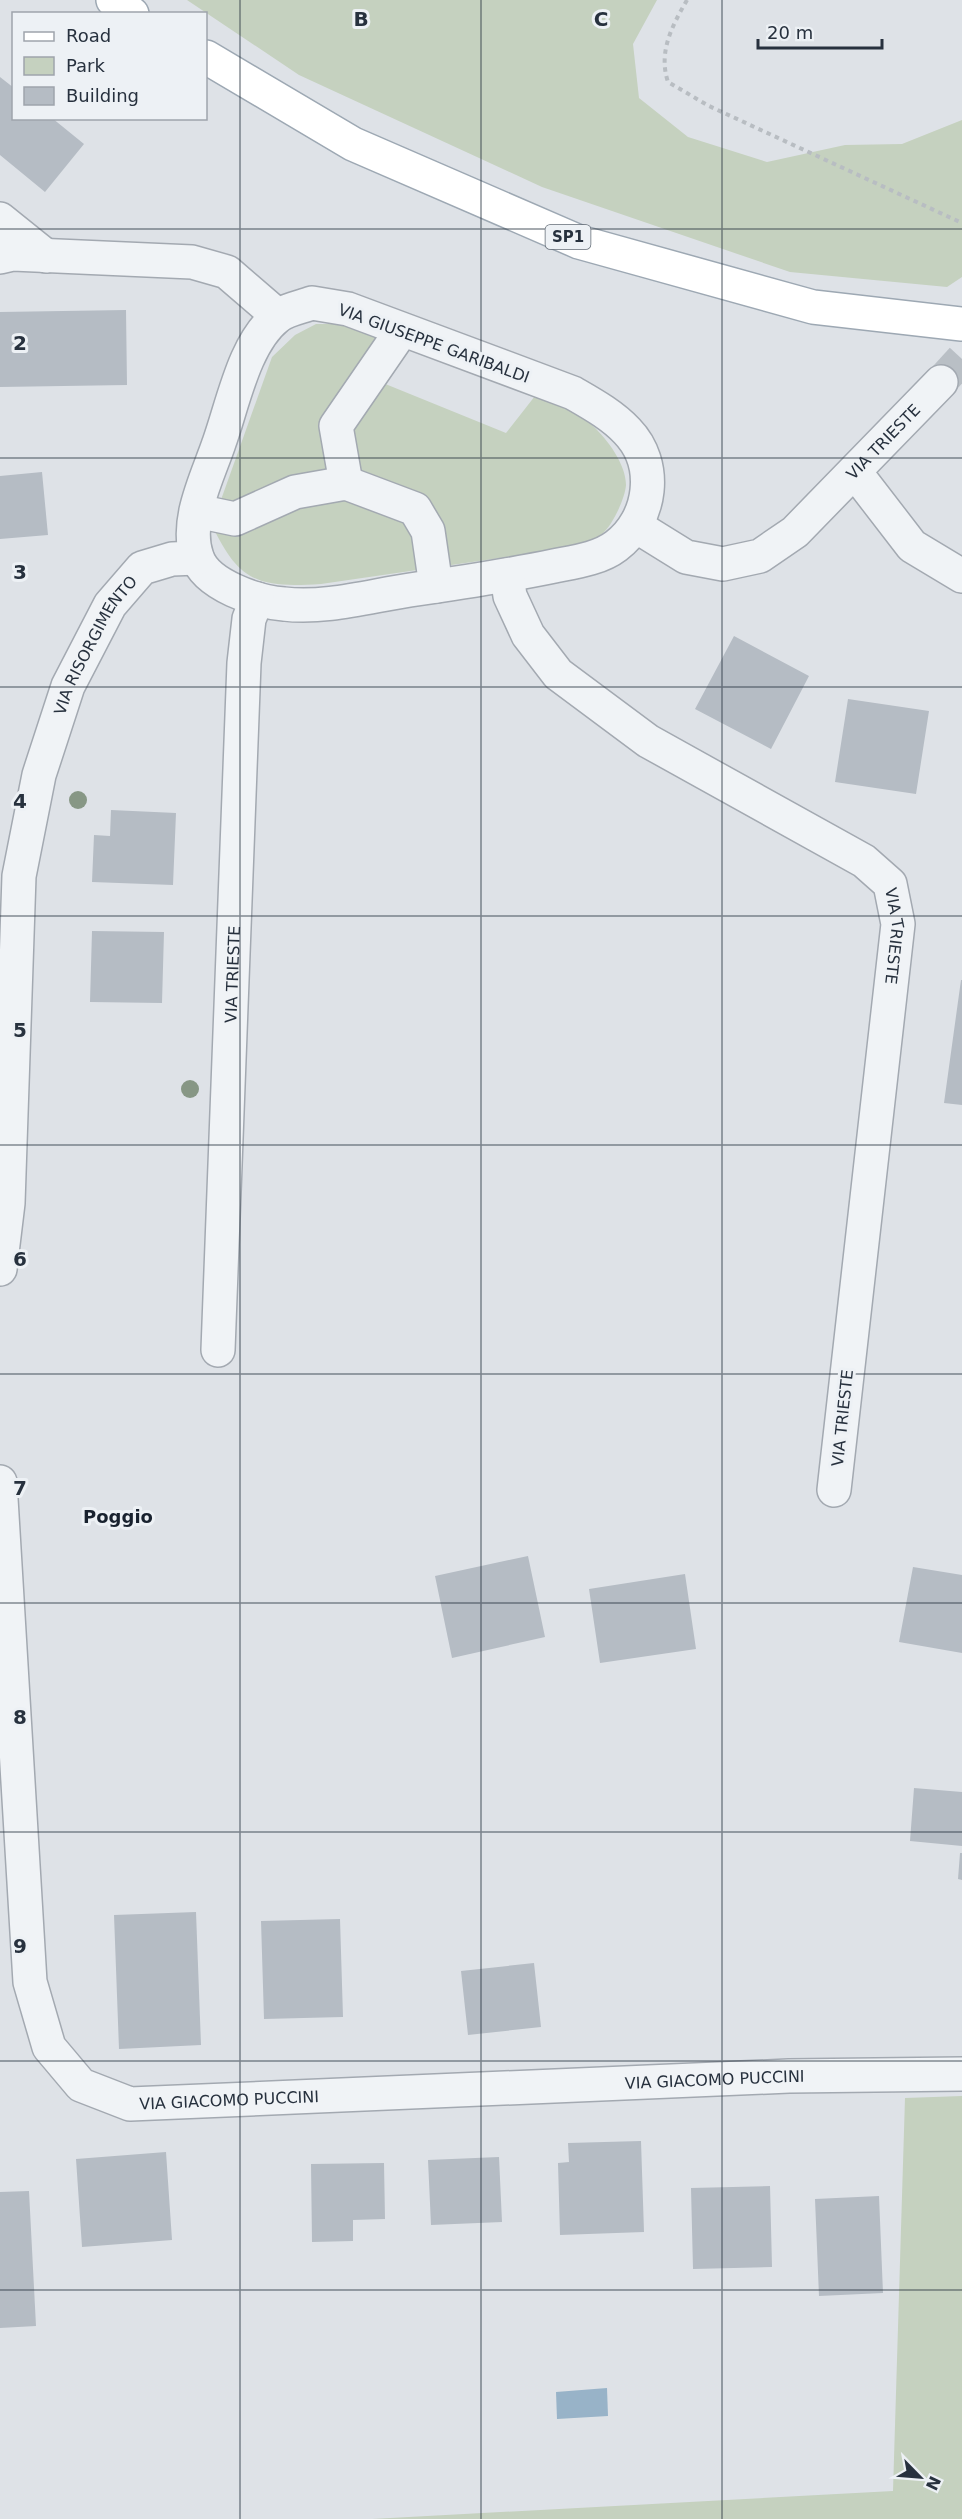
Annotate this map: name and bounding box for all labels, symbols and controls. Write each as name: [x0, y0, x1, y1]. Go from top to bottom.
text: B: [353, 7, 369, 31]
text: C: [594, 7, 608, 31]
legend: [12, 12, 207, 120]
scale bar: [758, 12, 882, 50]
text: 20 m: [767, 22, 813, 43]
text: Road: [66, 25, 111, 46]
text: Park: [66, 55, 105, 76]
text: Building: [66, 85, 139, 106]
road number: SP1: [546, 225, 590, 249]
street label: VIA GIUSEPPE GARIBALDI: [336, 300, 532, 387]
text: 2: [13, 331, 27, 355]
street label: VIA TRIESTE: [843, 400, 924, 483]
text: 3: [13, 560, 27, 584]
street label: VIA RISORGIMENTO: [50, 572, 141, 717]
text: 4: [13, 789, 27, 813]
street label: VIA TRIESTE: [881, 886, 908, 985]
street label: VIA TRIESTE: [221, 925, 244, 1023]
text: 5: [13, 1018, 27, 1042]
text: 6: [13, 1247, 27, 1271]
street label: VIA TRIESTE: [828, 1369, 857, 1468]
text: 7: [13, 1476, 27, 1500]
district label: Poggio: [83, 1506, 153, 1527]
text: 8: [13, 1705, 27, 1729]
text: 9: [13, 1934, 27, 1958]
street label: VIA GIACOMO PUCCINI: [624, 2067, 805, 2093]
street label: VIA GIACOMO PUCCINI: [139, 2087, 319, 2114]
north arrow: [890, 2447, 950, 2507]
text: N: [922, 2473, 945, 2493]

